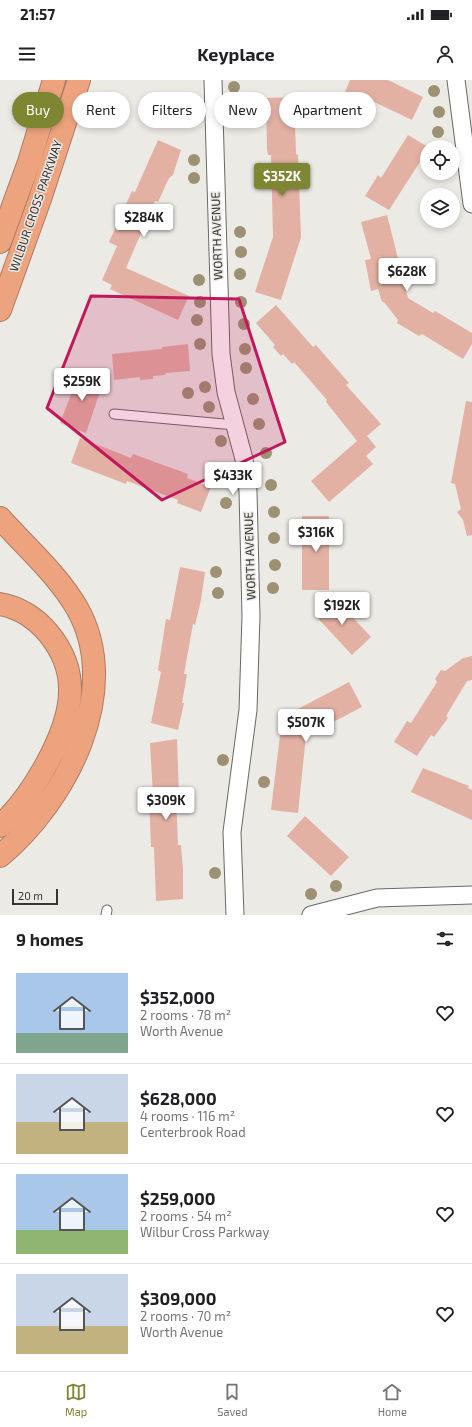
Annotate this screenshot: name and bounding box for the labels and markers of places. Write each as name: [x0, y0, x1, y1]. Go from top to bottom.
pin: $352K: [254, 163, 310, 197]
pin: $284K: [116, 204, 172, 238]
pin: $628K: [379, 258, 435, 292]
pin: $259K: [54, 368, 110, 402]
pin: $433K: [205, 462, 261, 496]
pin: $316K: [288, 519, 344, 553]
pin: $192K: [314, 592, 370, 626]
pin: $507K: [278, 709, 334, 743]
pin: $309K: [138, 787, 194, 821]

